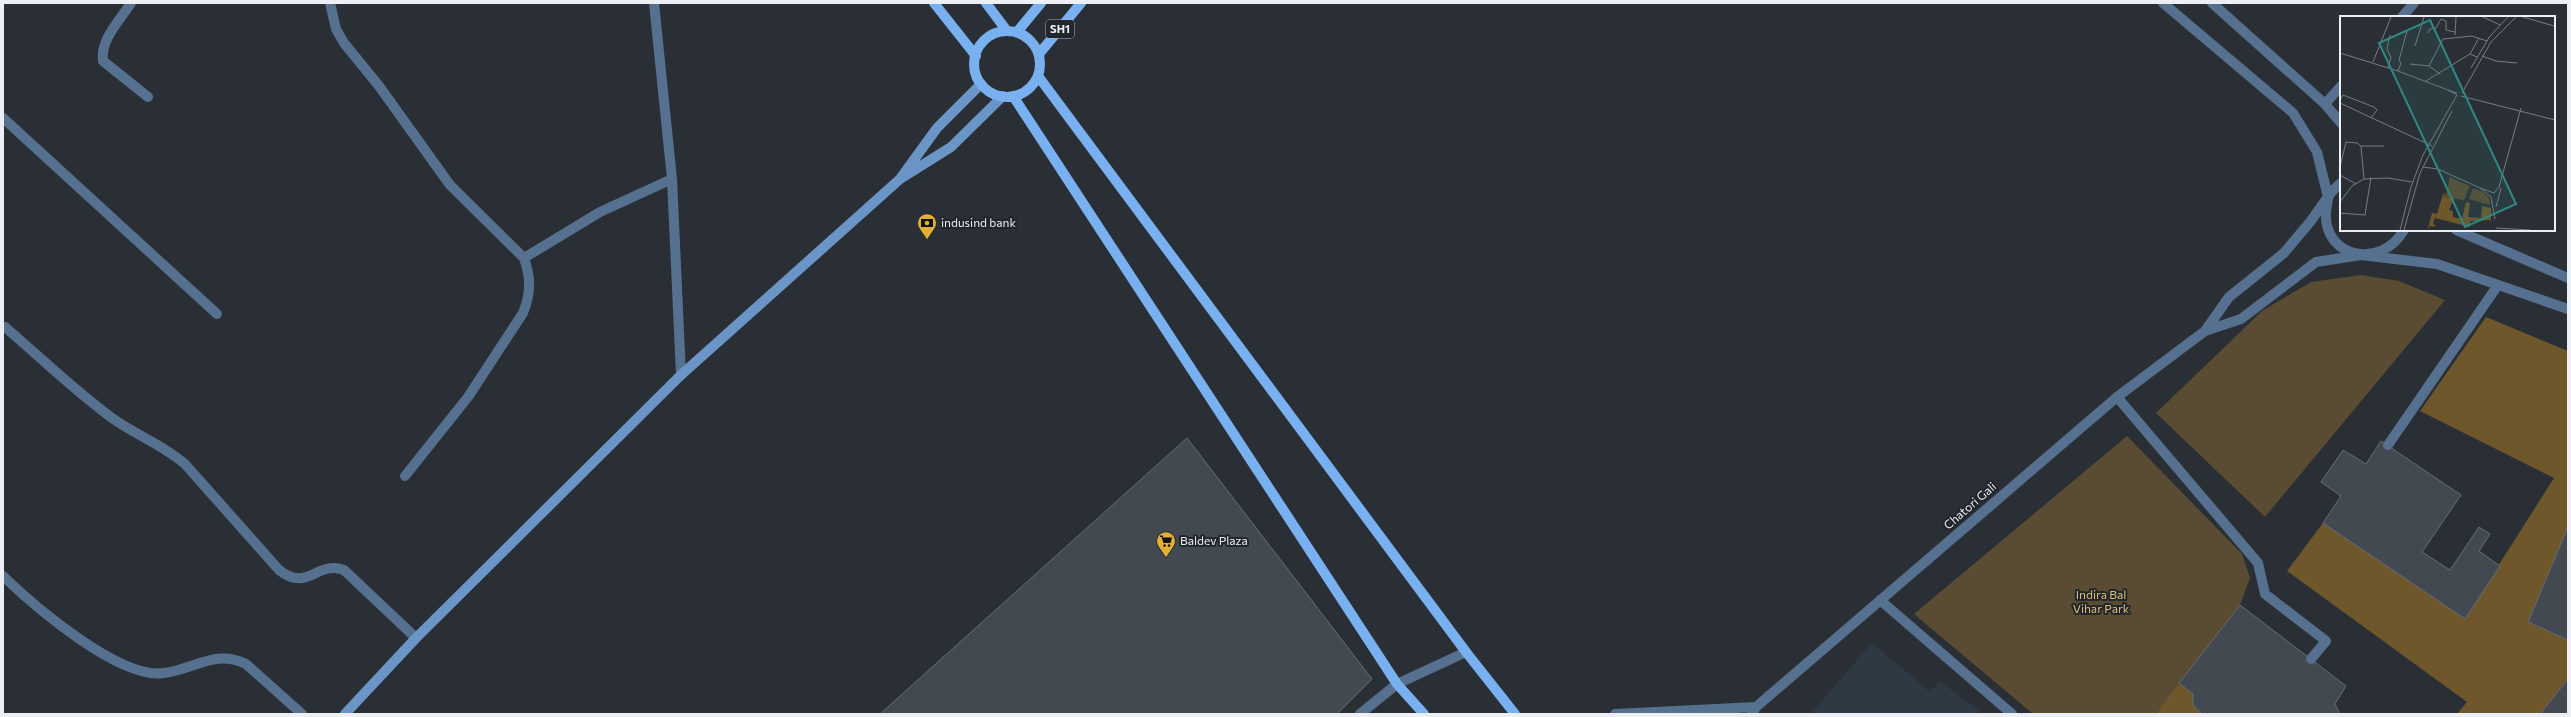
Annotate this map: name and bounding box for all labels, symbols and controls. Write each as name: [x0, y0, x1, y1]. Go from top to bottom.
inset map: [2340, 16, 2555, 231]
road number: SH1: [1046, 20, 1074, 38]
bank icon: indusind bank: [916, 212, 938, 240]
place label: indusind bank: [941, 215, 1016, 229]
street label: Chatori Gali: [1940, 479, 1998, 532]
supermarket icon: Baldev Plaza: [1155, 530, 1177, 558]
place label: Baldev Plaza: [1180, 533, 1248, 547]
park label: Indira Bal Vihar Park: [2073, 587, 2130, 615]

